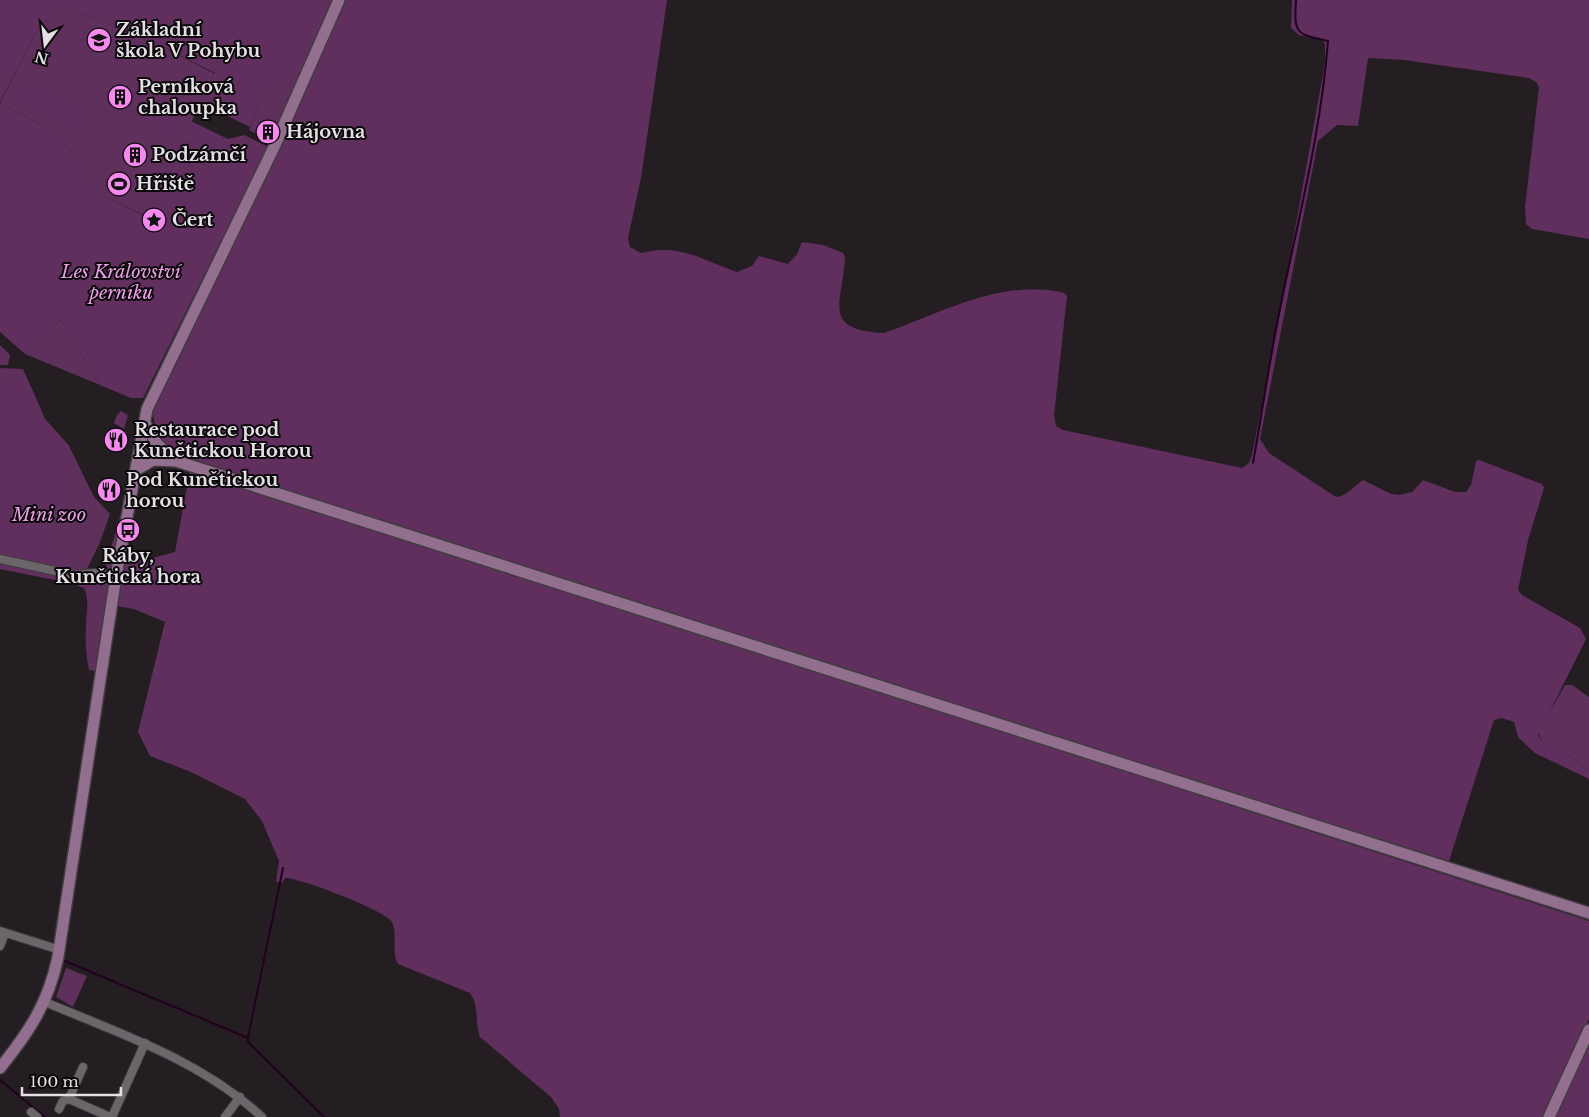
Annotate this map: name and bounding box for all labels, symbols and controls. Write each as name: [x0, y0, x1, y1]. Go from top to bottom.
place label: Základní škola V Pohybu: [116, 19, 261, 62]
north arrow: [20, 20, 70, 70]
school or university icon: Základní škola V Pohybu: [86, 27, 112, 53]
text: N: [33, 47, 50, 68]
place label: Perníková chaloupka: [138, 76, 238, 119]
building icon: Perníková chaloupka: [107, 84, 133, 110]
building icon: Hájovna: [255, 119, 281, 145]
place label: Hájovna: [286, 121, 366, 143]
building icon: Podzámčí: [122, 142, 148, 168]
place label: Podzámčí: [152, 144, 246, 166]
sports icon: Hřiště: [106, 171, 132, 197]
place label: Hřiště: [136, 173, 194, 195]
place icon: Čert: [141, 207, 167, 233]
place label: Čert: [172, 208, 213, 231]
park label: Les Království perníku: [60, 261, 183, 304]
place label: Restaurace pod Kunětickou Horou: [134, 419, 312, 462]
restaurant icon: Restaurace pod Kunětickou Horou: [103, 427, 129, 453]
place label: Pod Kunětickou horou: [126, 469, 278, 512]
restaurant icon: Pod Kunětickou horou: [96, 477, 122, 503]
park label: Mini zoo: [11, 504, 86, 526]
bus stop icon: Ráby, Kunětická hora: [115, 517, 141, 543]
place label: Ráby, Kunětická hora: [55, 545, 201, 588]
scale bar: [22, 1064, 121, 1096]
text: 100 m: [30, 1072, 79, 1091]

